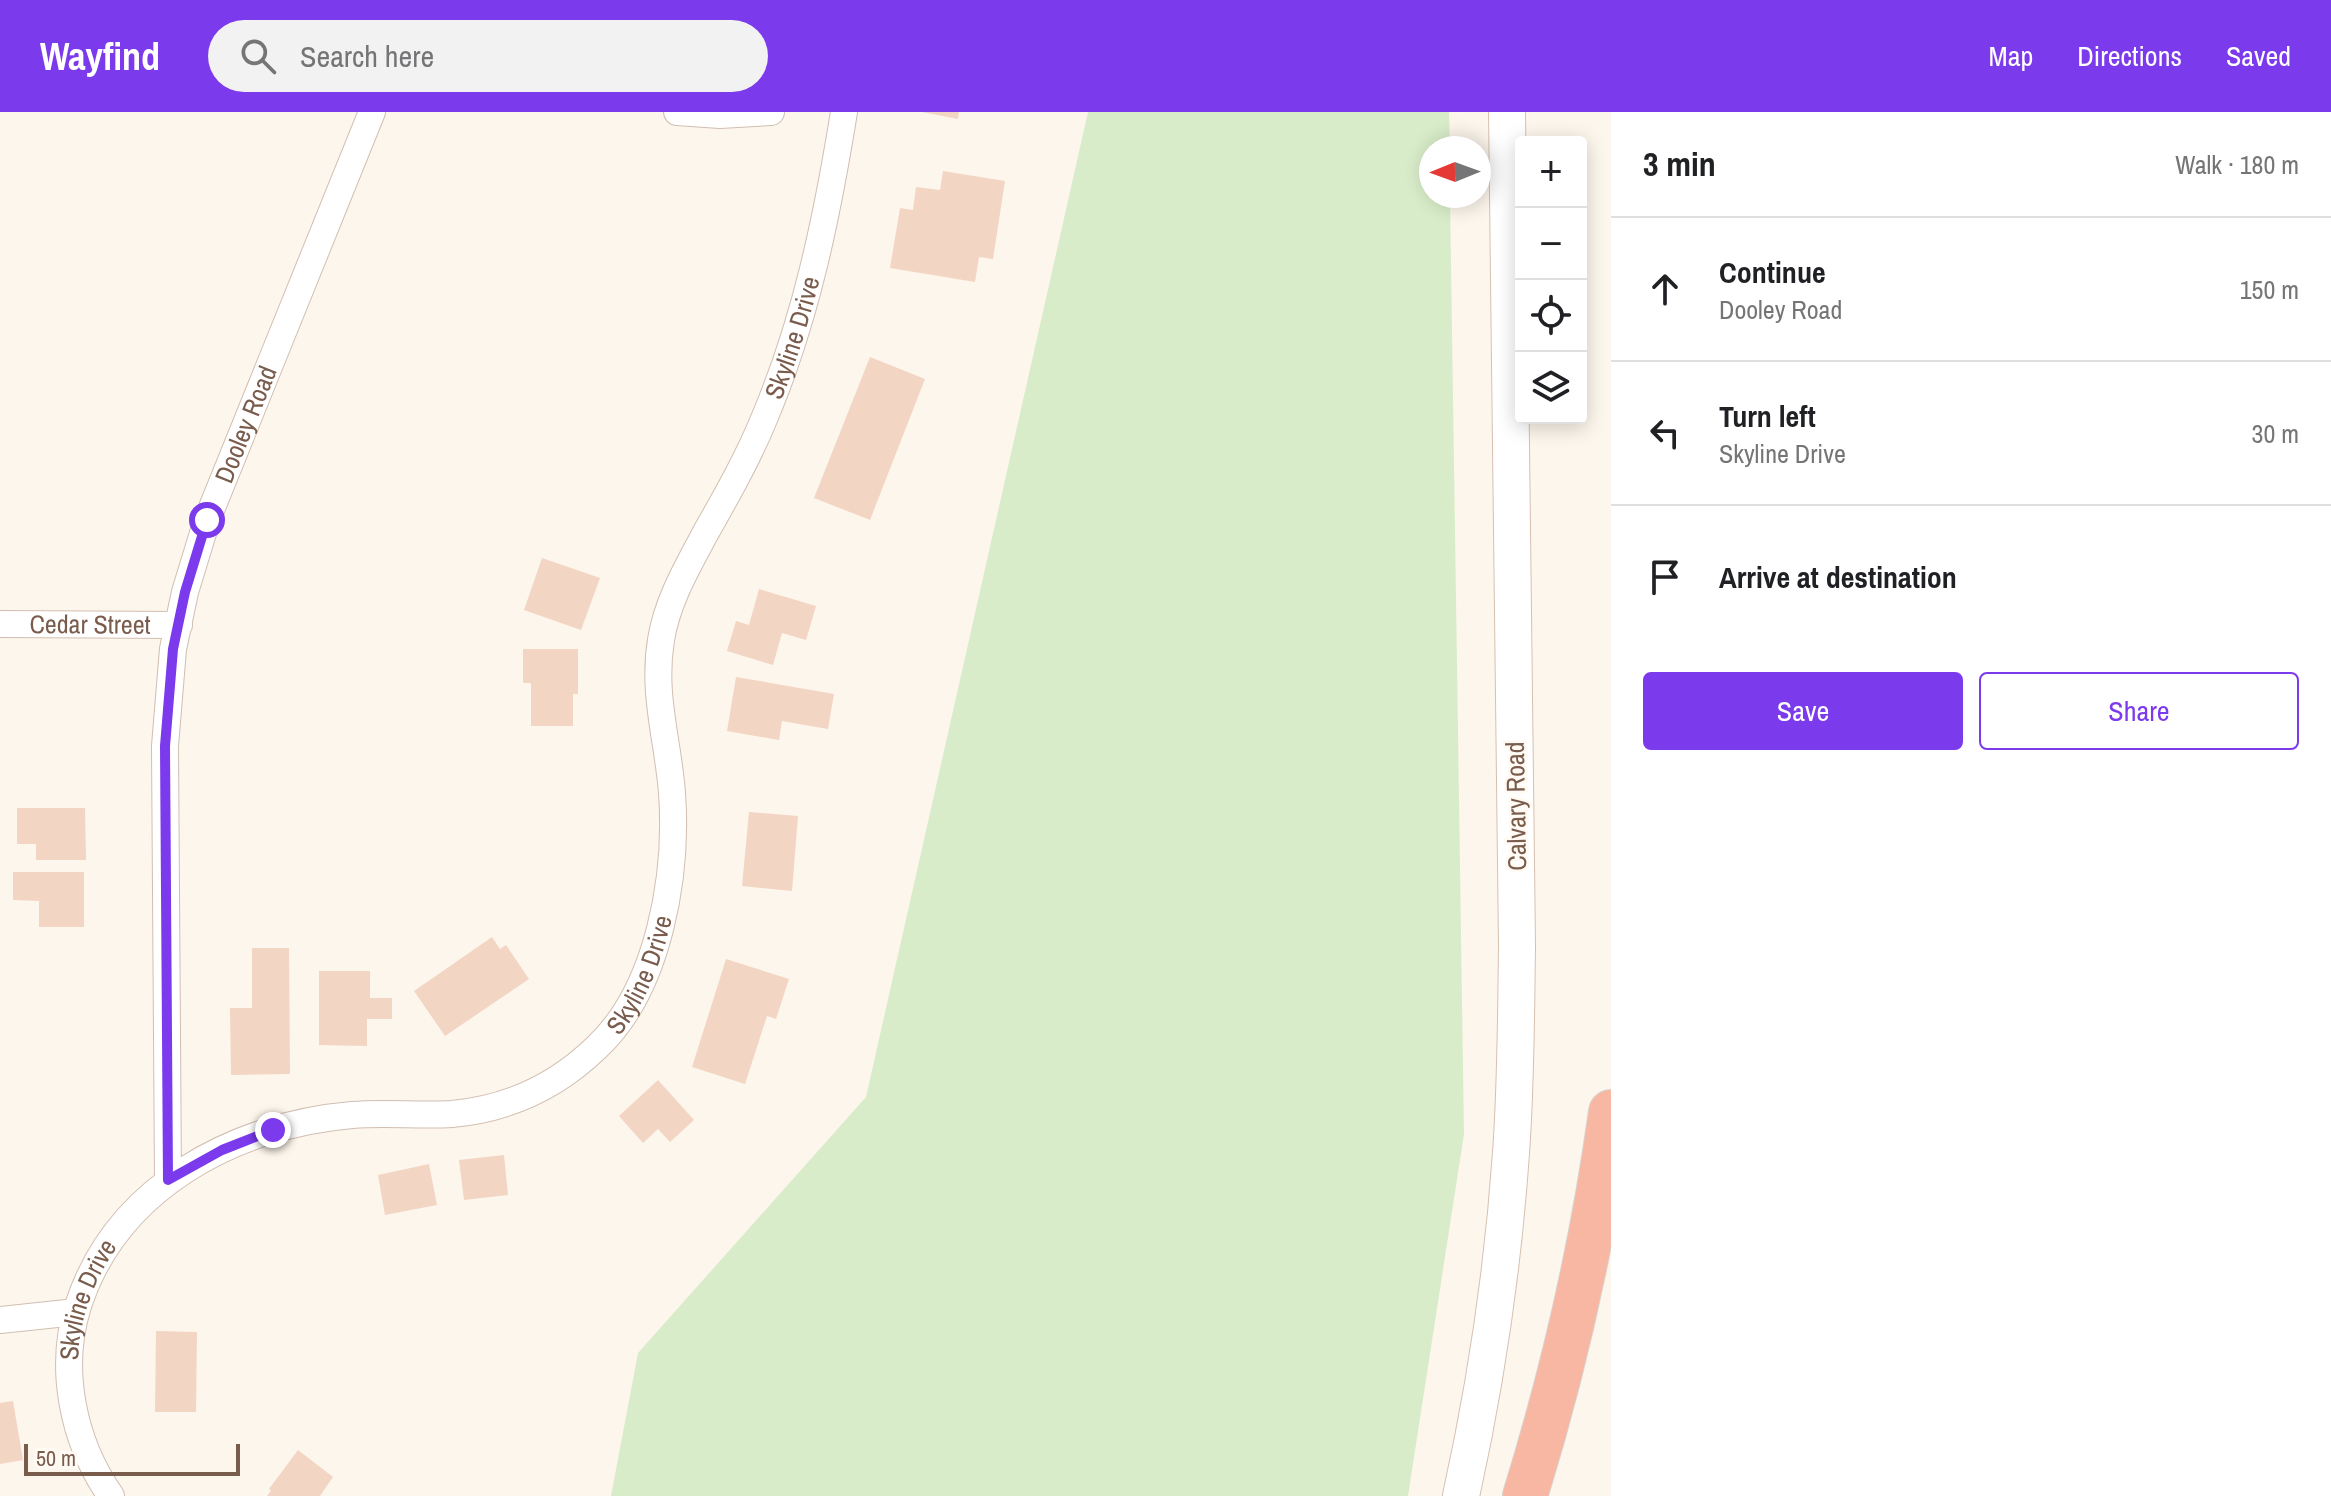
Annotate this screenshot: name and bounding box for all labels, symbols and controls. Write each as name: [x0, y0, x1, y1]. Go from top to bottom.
search box: [208, 20, 768, 92]
text: Wayfind: [40, 31, 160, 82]
icon: search: [236, 34, 280, 78]
text: Search here: [300, 36, 434, 76]
text: Map: [1989, 37, 2033, 75]
text: Directions: [2077, 37, 2182, 75]
text: Saved: [2226, 37, 2291, 75]
north arrow: [1419, 136, 1491, 208]
map controls: [1515, 136, 1587, 424]
button: +: [1515, 136, 1587, 208]
text: 3 min: [1643, 141, 1716, 187]
text: Walk · 180 m: [2175, 147, 2299, 182]
button: −: [1515, 208, 1587, 280]
text: Continue: [1719, 252, 1826, 292]
icon: ahead: [1643, 267, 1687, 311]
text: 150 m: [2240, 272, 2299, 307]
street label: Skyline Drive: [756, 273, 828, 404]
button: locate: [1515, 280, 1587, 352]
text: Dooley Road: [1719, 292, 1842, 327]
button: layers: [1515, 352, 1587, 424]
street label: Dooley Road: [206, 360, 285, 488]
text: Turn left: [1719, 396, 1816, 436]
icon: left: [1643, 411, 1687, 455]
text: 30 m: [2252, 416, 2299, 451]
text: Skyline Drive: [1719, 436, 1846, 471]
route start: [189, 502, 225, 538]
icon: arrive: [1643, 555, 1687, 599]
text: Arrive at destination: [1719, 557, 1957, 597]
street label: Cedar Street: [29, 606, 151, 642]
button: Save: [1643, 672, 1963, 750]
button: Share: [1979, 672, 2299, 750]
street label: Calvary Road: [1497, 741, 1534, 871]
street label: Skyline Drive: [598, 912, 680, 1041]
route end: [255, 1112, 291, 1148]
street label: Skyline Drive: [51, 1232, 124, 1361]
scale bar: [24, 1440, 240, 1476]
text: 50 m: [36, 1443, 76, 1473]

